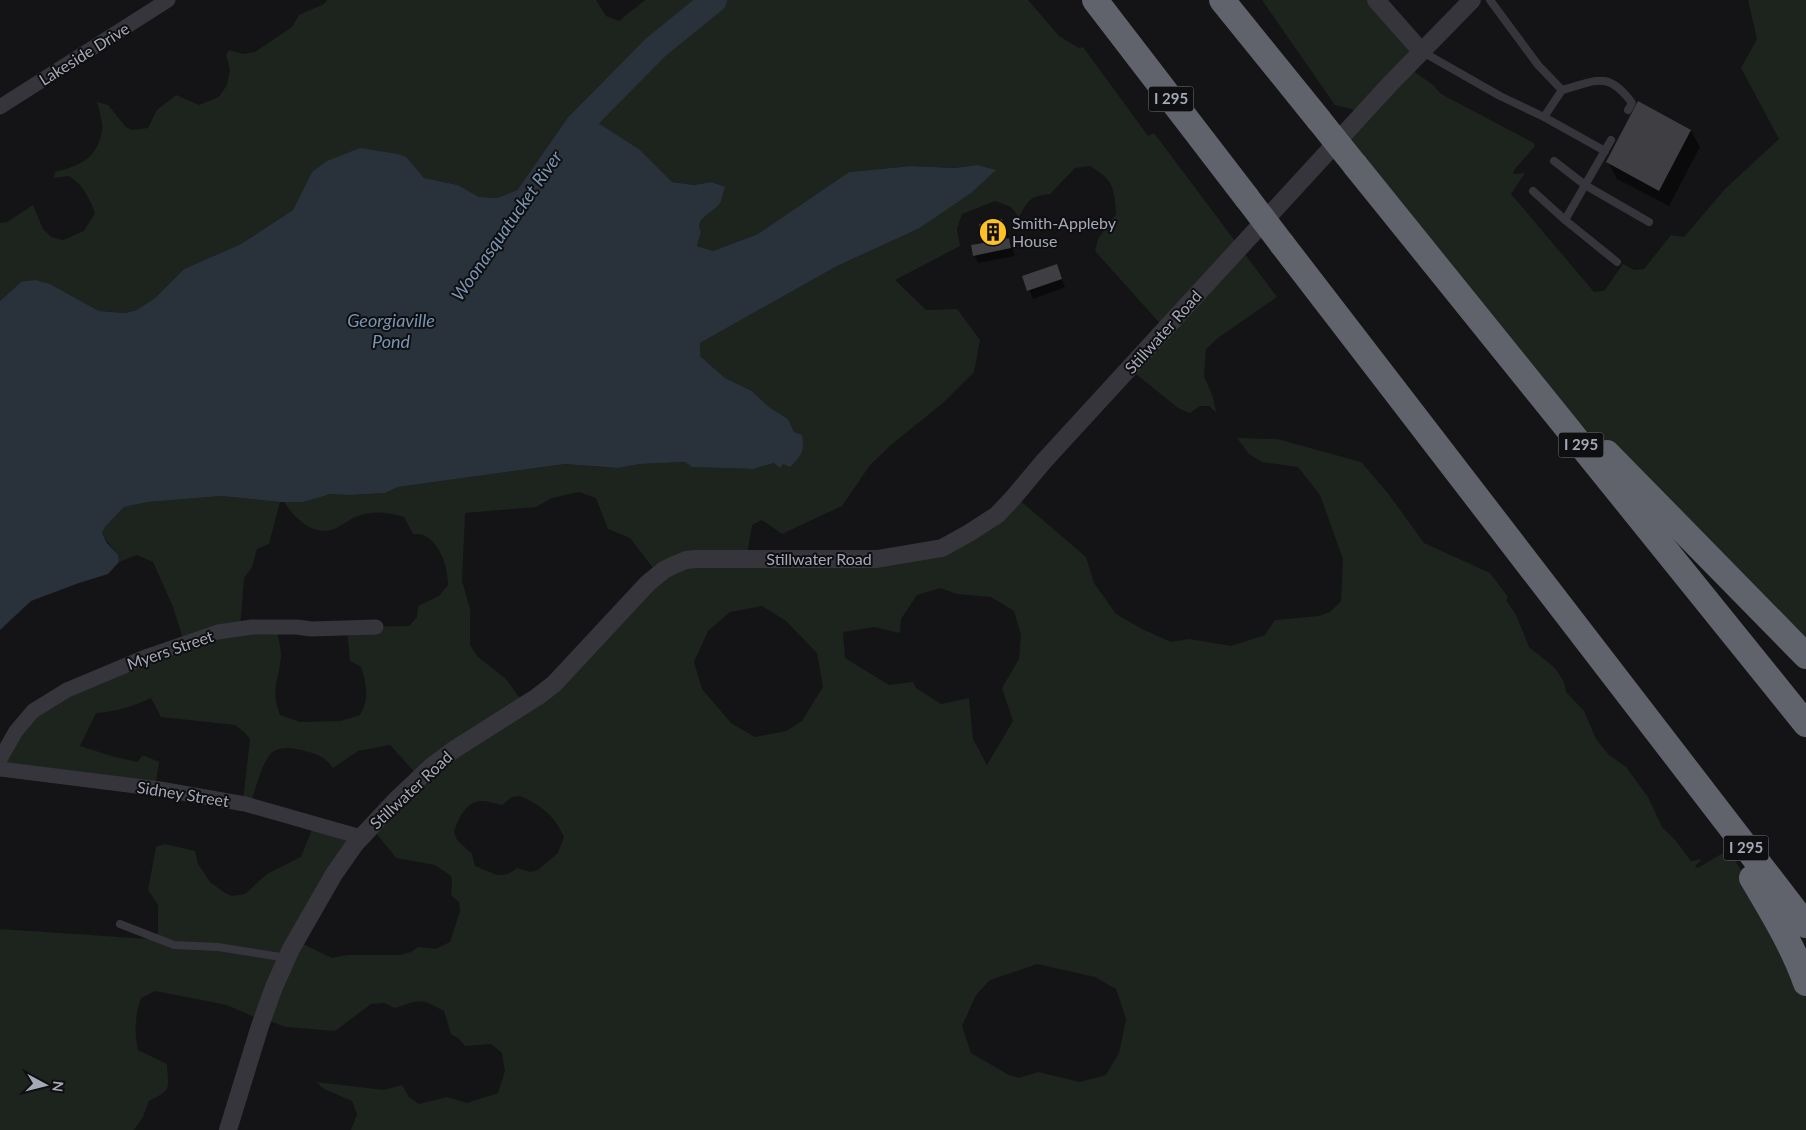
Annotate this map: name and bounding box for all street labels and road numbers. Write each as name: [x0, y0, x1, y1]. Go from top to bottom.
street label: Lakeside Drive: [35, 18, 132, 89]
road number: I 295: [1148, 86, 1194, 112]
street label: Stillwater Road: [1120, 286, 1205, 377]
road number: I 295: [1558, 432, 1604, 458]
street label: Stillwater Road: [766, 549, 872, 568]
street label: Myers Street: [124, 626, 216, 673]
street label: Stillwater Road: [366, 747, 456, 832]
street label: Sidney Street: [136, 777, 231, 810]
road number: I 295: [1724, 836, 1768, 860]

